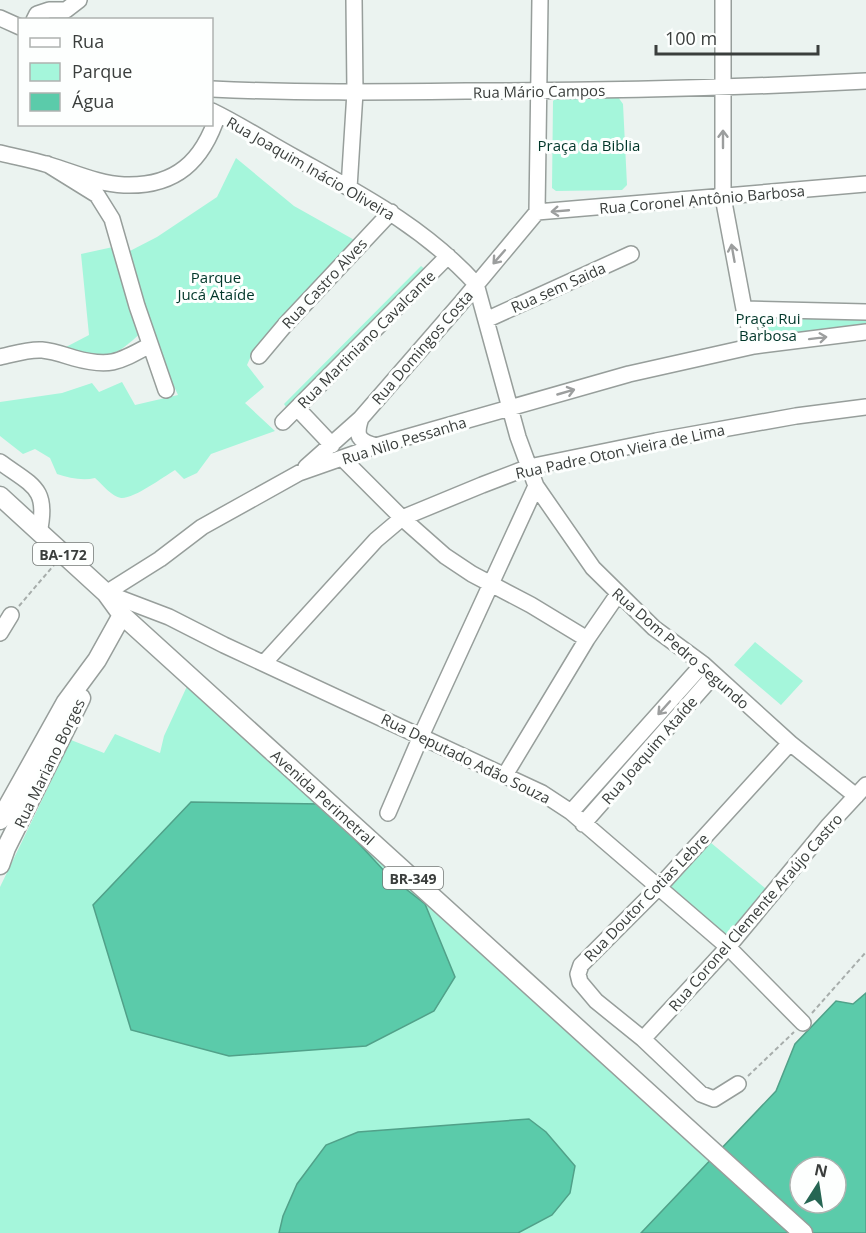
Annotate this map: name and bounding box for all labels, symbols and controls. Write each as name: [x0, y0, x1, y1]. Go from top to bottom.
legend: [18, 18, 213, 126]
scale bar: [656, 18, 818, 56]
text: 100 m: [665, 26, 717, 50]
text: Rua: [72, 29, 104, 53]
text: Parque: [72, 59, 132, 83]
street label: Rua Mário Campos: [473, 80, 605, 102]
text: Água: [72, 89, 114, 113]
street label: Rua Joaquim Inácio Oliveira: [223, 112, 399, 224]
one-way arrow: [717, 129, 729, 149]
park label: Praça da Biblia: [538, 135, 640, 155]
street label: Rua Coronel Antônio Barbosa: [598, 180, 806, 218]
one-way arrow: [551, 205, 571, 216]
street label: Rua Castro Alves: [277, 234, 371, 332]
one-way arrow: [727, 244, 738, 264]
one-way arrow: [492, 249, 506, 264]
street label: Rua sem Saida: [507, 257, 609, 317]
street label: Rua Martiniano Cavalcante: [293, 266, 439, 412]
park label: Parque Jucá Ataíde: [175, 267, 255, 304]
street label: Rua Domingos Costa: [367, 286, 477, 408]
park label: Praça Rui Barbosa: [735, 308, 801, 345]
one-way arrow: [807, 332, 827, 343]
one-way arrow: [556, 386, 575, 397]
street label: Rua Nilo Pessanha: [339, 412, 469, 468]
street label: Rua Padre Oton Vieira de Lima: [514, 419, 726, 483]
road number: BA-172: [33, 543, 93, 565]
street label: Rua Dom Pedro Segundo: [608, 583, 754, 713]
street label: Rua Joaquim Ataíde: [597, 692, 701, 808]
street label: Rua Mariano Borges: [9, 695, 89, 831]
one-way arrow: [657, 700, 671, 715]
street label: Rua Deputado Adão Souza: [378, 708, 554, 808]
street label: Avenida Perimetral: [267, 745, 379, 849]
street label: Rua Coronel Clemente Araújo Castro: [664, 809, 846, 1015]
street label: Rua Doutor Cotias Lebre: [579, 828, 713, 966]
road number: BR-349: [383, 867, 443, 889]
north arrow: [788, 1155, 848, 1215]
text: N: [812, 1158, 830, 1182]

